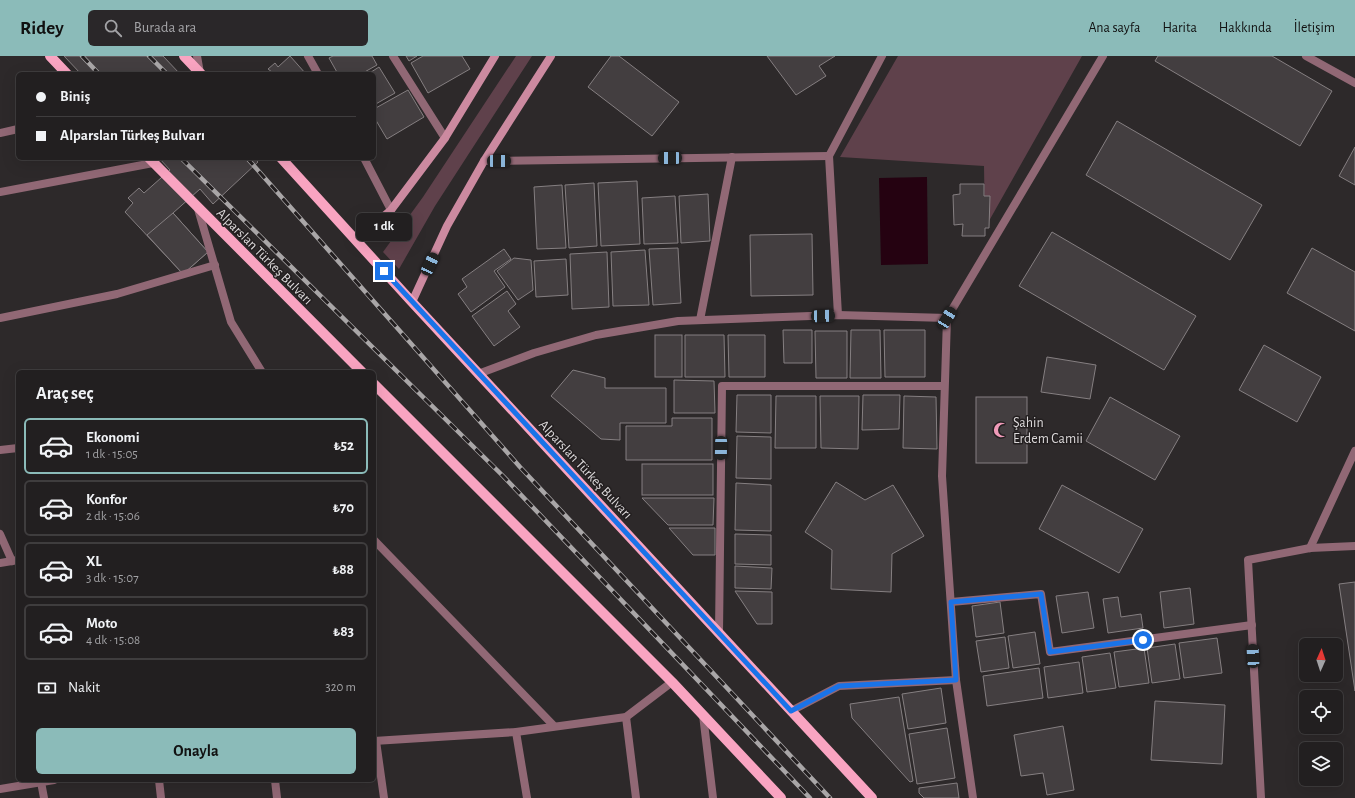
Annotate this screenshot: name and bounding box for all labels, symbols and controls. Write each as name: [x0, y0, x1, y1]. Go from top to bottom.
search box: [88, 10, 368, 46]
icon: search: [102, 17, 124, 39]
text: Ridey: [20, 19, 64, 38]
text: Burada ara: [134, 20, 196, 35]
text: Ana sayfa: [1088, 21, 1140, 35]
text: Harita: [1162, 21, 1197, 35]
text: Hakkında: [1219, 21, 1272, 35]
text: İletişim: [1294, 21, 1335, 35]
text: Biniş: [60, 89, 90, 104]
text: Alparslan Türkeş Bulvarı: [60, 128, 205, 143]
car: [658, 152, 682, 164]
car: [487, 155, 511, 167]
street label: Alparslan Türkeş Bulvarı: [214, 206, 315, 307]
callout: 1 dk: [356, 213, 412, 241]
text: 1 dk: [374, 220, 394, 233]
car: [419, 251, 441, 277]
route end: [375, 262, 393, 280]
car: [936, 305, 958, 331]
car: [811, 310, 835, 322]
text: Araç seç: [36, 385, 93, 403]
place label: Şahin Erdem Camii: [1013, 416, 1083, 446]
street label: Alparslan Türkeş Bulvarı: [536, 418, 635, 522]
mosque icon: Şahin Erdem Camii: [992, 421, 1010, 439]
icon: car: [38, 428, 74, 464]
text: Ekonomi: [86, 430, 140, 445]
car: [715, 436, 727, 460]
text: ₺52: [333, 438, 354, 453]
text: 1 dk · 15:05: [86, 448, 138, 461]
icon: car: [38, 490, 74, 526]
text: Konfor: [86, 492, 127, 507]
text: ₺70: [333, 500, 354, 515]
text: 2 dk · 15:06: [86, 510, 140, 523]
icon: car: [38, 552, 74, 588]
text: XL: [86, 554, 102, 569]
text: ₺88: [332, 562, 354, 577]
text: 3 dk · 15:07: [86, 572, 139, 585]
icon: car: [38, 614, 74, 650]
text: Moto: [86, 616, 118, 631]
text: ₺83: [333, 624, 354, 639]
route start: [1134, 631, 1152, 649]
text: 4 dk · 15:08: [86, 634, 140, 647]
north arrow: [1299, 638, 1343, 682]
map controls: [1299, 638, 1343, 786]
car: [1246, 644, 1260, 668]
icon: cash: [36, 677, 58, 699]
text: Nakit: [68, 680, 100, 695]
text: 320 m: [325, 681, 356, 694]
button: locate: [1299, 690, 1343, 734]
button: Onayla: [36, 728, 356, 774]
button: layers: [1299, 742, 1343, 786]

